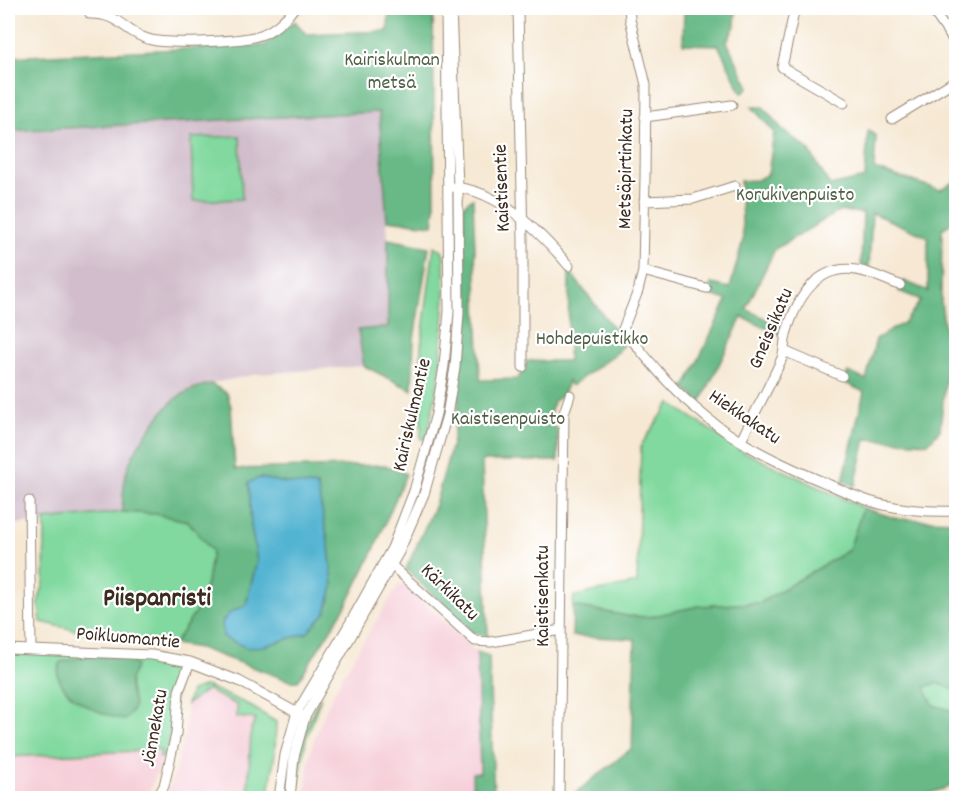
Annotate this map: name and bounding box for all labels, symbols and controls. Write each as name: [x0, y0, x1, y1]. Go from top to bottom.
park label: Kairiskulman metsä: [344, 47, 440, 98]
street label: Metsäpirtinkatu: [612, 109, 642, 229]
street label: Kaistisentie: [487, 143, 519, 232]
park label: Korukivenpuisto: [736, 182, 854, 210]
street label: Gneissikatu: [742, 284, 802, 374]
park label: Hohdepuistikko: [536, 326, 648, 354]
street label: Kairiskulmantie: [386, 355, 440, 474]
street label: Hiekkakatu: [702, 383, 786, 453]
park label: Kaistisenpuisto: [451, 406, 565, 434]
street label: Kaistisenkatu: [530, 545, 558, 647]
street label: Kärkikatu: [413, 558, 485, 628]
district label: Piispanristi: [103, 581, 211, 618]
street label: Poikluomantie: [75, 621, 181, 658]
street label: Jännekatu: [135, 687, 177, 769]

